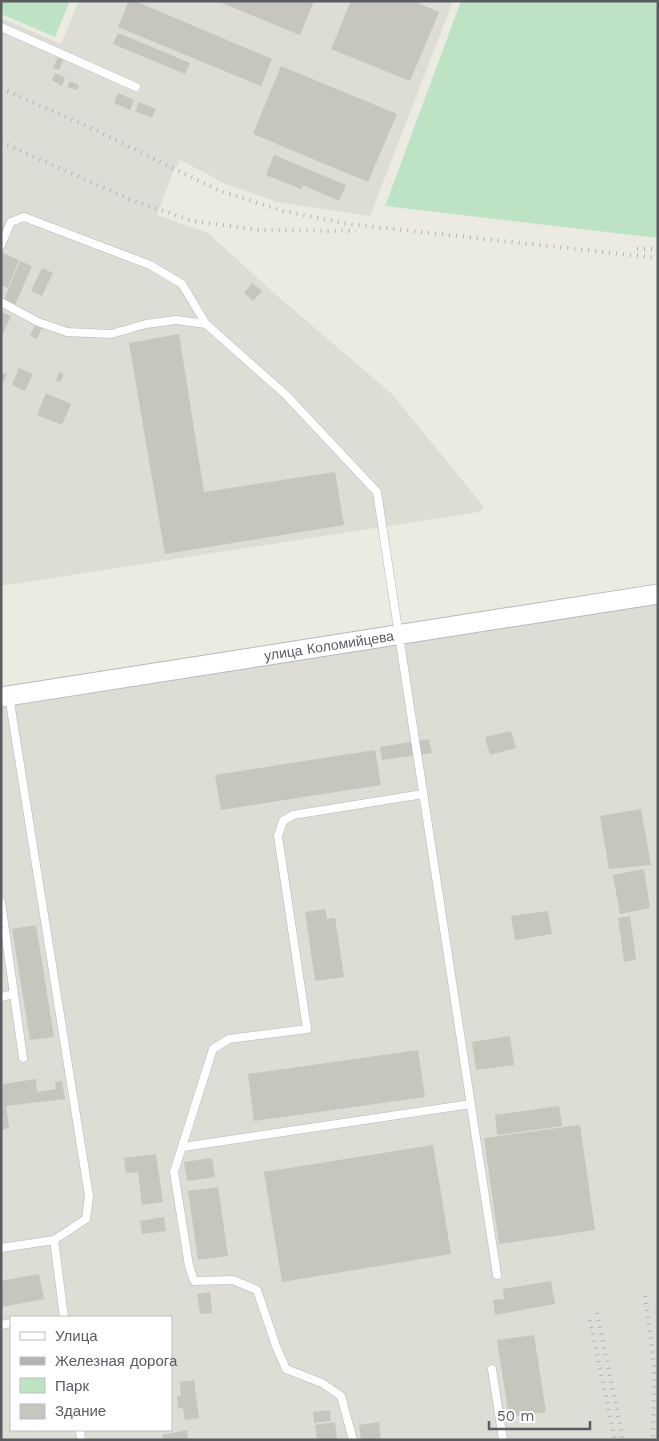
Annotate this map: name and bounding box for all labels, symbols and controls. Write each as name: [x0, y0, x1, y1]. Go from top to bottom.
street label: улица Коломийцева: [263, 627, 395, 664]
legend: [10, 1316, 172, 1431]
text: Улица: [55, 1327, 98, 1345]
text: Железная дорога: [55, 1352, 178, 1370]
text: Парк: [55, 1377, 89, 1395]
scale bar: [489, 1398, 590, 1430]
text: Здание: [55, 1402, 106, 1420]
text: 50 m: [497, 1407, 534, 1425]

